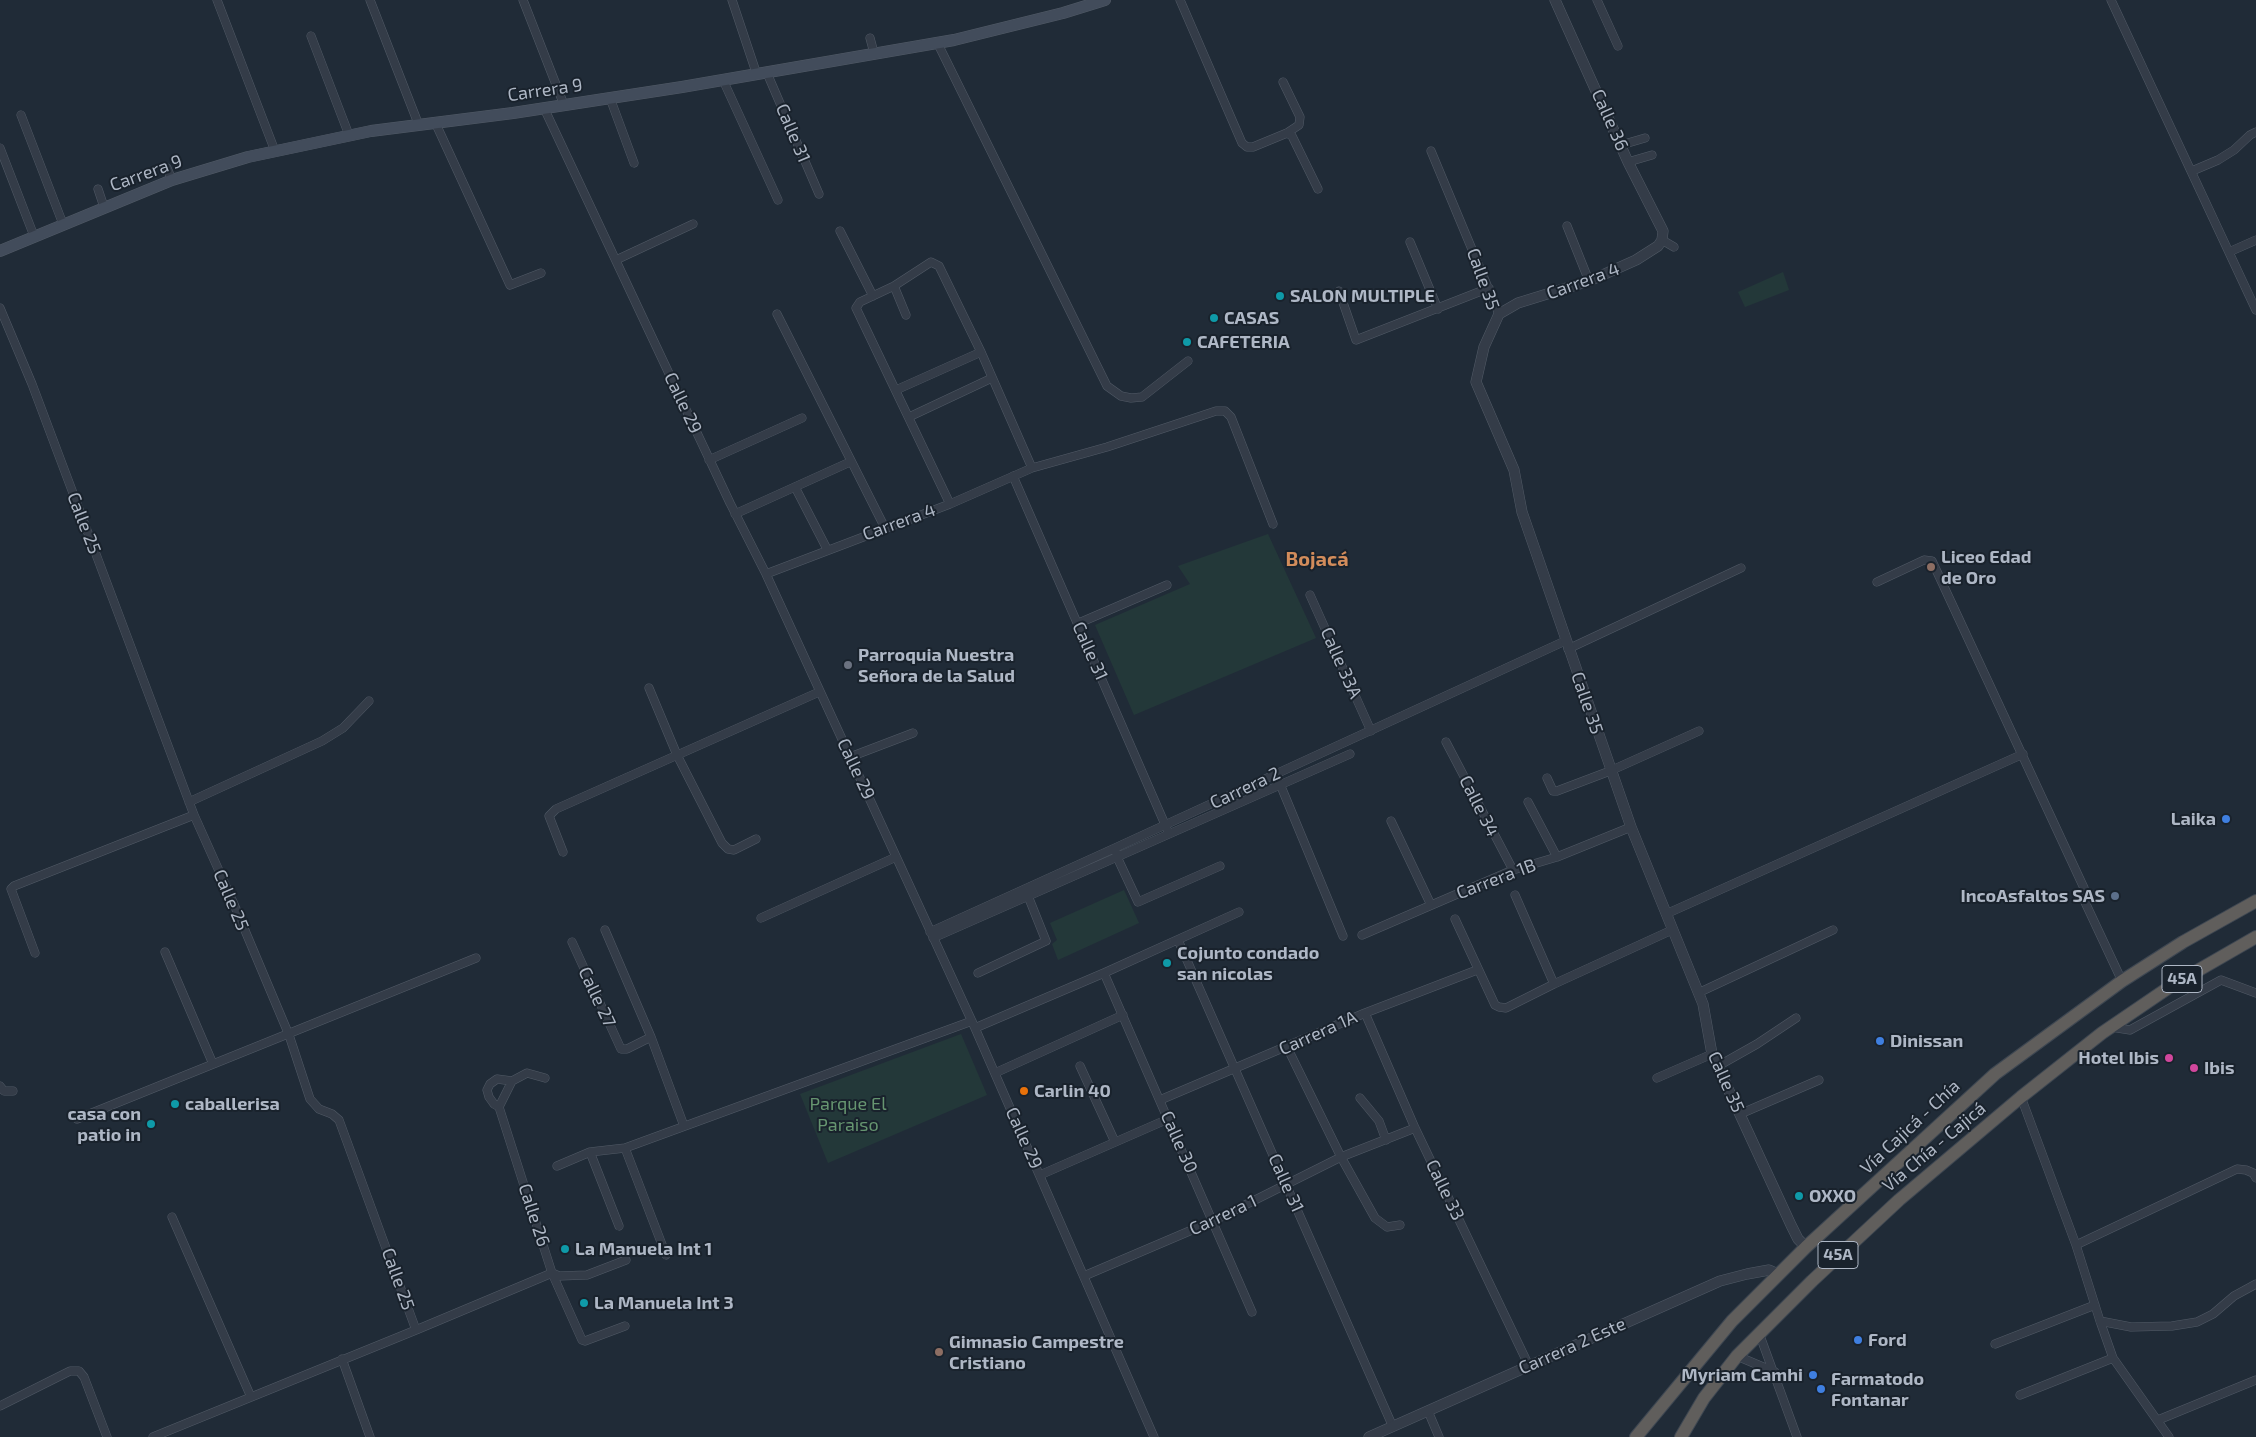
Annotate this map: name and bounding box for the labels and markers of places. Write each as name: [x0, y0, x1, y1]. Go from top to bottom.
place label: SALON MULTIPLE: [1290, 285, 1435, 307]
marker: SALON MULTIPLE: [1274, 290, 1286, 302]
place label: CASAS: [1224, 307, 1279, 329]
marker: CASAS: [1208, 312, 1220, 324]
place label: CAFETERIA: [1197, 331, 1290, 353]
marker: CAFETERIA: [1181, 336, 1193, 348]
place label: Liceo Edad de Oro: [1941, 546, 2031, 588]
marker: Liceo Edad de Oro: [1925, 561, 1937, 573]
place label: Parroquia Nuestra Señora de la Salud: [858, 644, 1015, 686]
marker: Parroquia Nuestra Señora de la Salud: [842, 659, 854, 671]
place label: Laika: [2171, 808, 2216, 830]
marker: Laika: [2220, 813, 2232, 825]
place label: IncoAsfaltos SAS: [1960, 885, 2105, 907]
marker: IncoAsfaltos SAS: [2109, 890, 2121, 902]
place label: Cojunto condado san nicolas: [1177, 942, 1319, 984]
marker: Cojunto condado san nicolas: [1161, 957, 1173, 969]
place label: Dinissan: [1890, 1030, 1963, 1052]
marker: Dinissan: [1874, 1035, 1886, 1047]
place label: Hotel Ibis: [2078, 1047, 2159, 1069]
marker: Hotel Ibis: [2163, 1052, 2175, 1064]
place label: Ibis: [2204, 1057, 2234, 1079]
marker: Ibis: [2188, 1062, 2200, 1074]
place label: Carlin 40: [1034, 1080, 1111, 1102]
marker: Carlin 40: [1018, 1085, 1030, 1097]
place label: caballerisa: [185, 1093, 280, 1115]
marker: caballerisa: [169, 1098, 181, 1110]
place label: casa con patio in: [67, 1103, 141, 1146]
marker: casa con patio in: [145, 1118, 157, 1130]
place label: OXXO: [1809, 1185, 1856, 1207]
marker: OXXO: [1793, 1190, 1805, 1202]
place label: La Manuela Int 1: [575, 1238, 712, 1260]
marker: La Manuela Int 1: [559, 1243, 571, 1255]
place label: La Manuela Int 3: [594, 1292, 734, 1314]
marker: La Manuela Int 3: [578, 1297, 590, 1309]
place label: Ford: [1868, 1329, 1907, 1351]
place label: Gimnasio Campestre Cristiano: [949, 1331, 1124, 1374]
marker: Ford: [1852, 1334, 1864, 1346]
marker: Gimnasio Campestre Cristiano: [933, 1346, 945, 1358]
place label: Myriam Camhi: [1681, 1364, 1803, 1386]
place label: Farmatodo Fontanar: [1831, 1368, 1924, 1410]
marker: Myriam Camhi: [1807, 1369, 1819, 1381]
marker: Farmatodo Fontanar: [1815, 1383, 1827, 1395]

